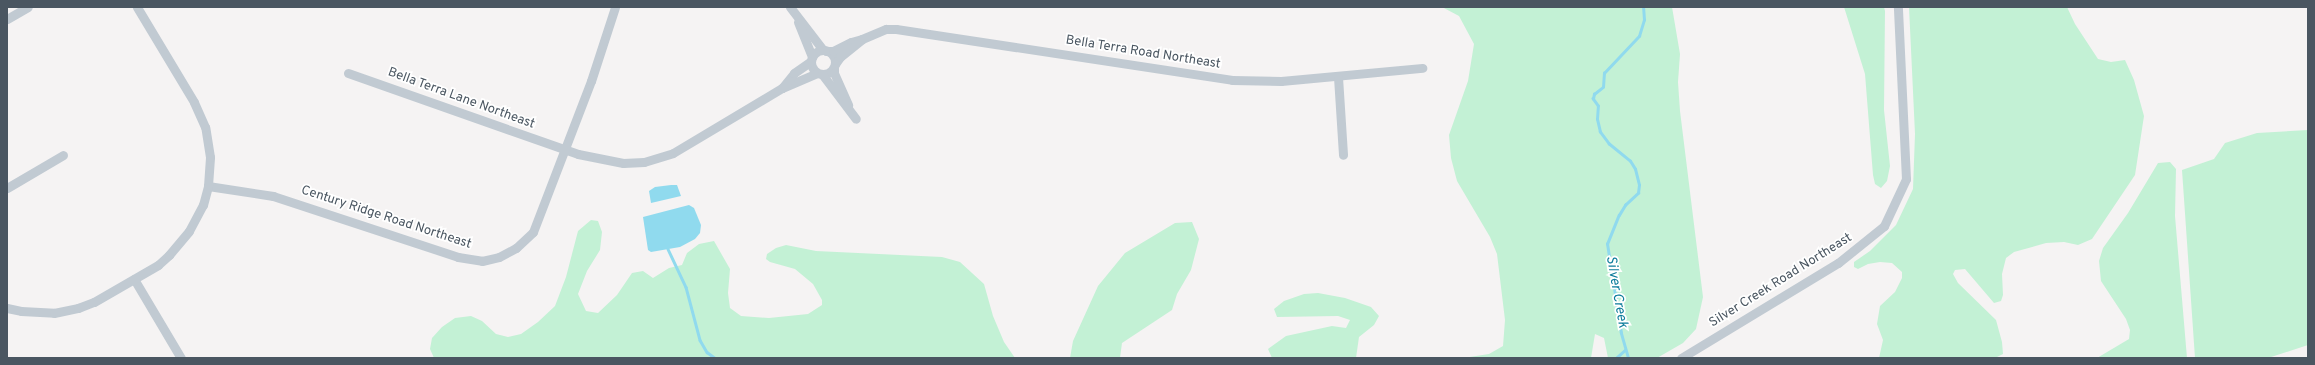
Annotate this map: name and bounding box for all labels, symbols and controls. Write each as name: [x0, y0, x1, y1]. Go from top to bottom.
street label: Bella Terra Road Northeast: [1064, 33, 1222, 73]
street label: Bella Terra Lane Northeast: [385, 65, 537, 133]
street label: Century Ridge Road Northeast: [299, 183, 473, 253]
street label: Silver Creek Road Northeast: [1707, 231, 1855, 331]
water label: Silver Creek: [1601, 255, 1631, 329]

